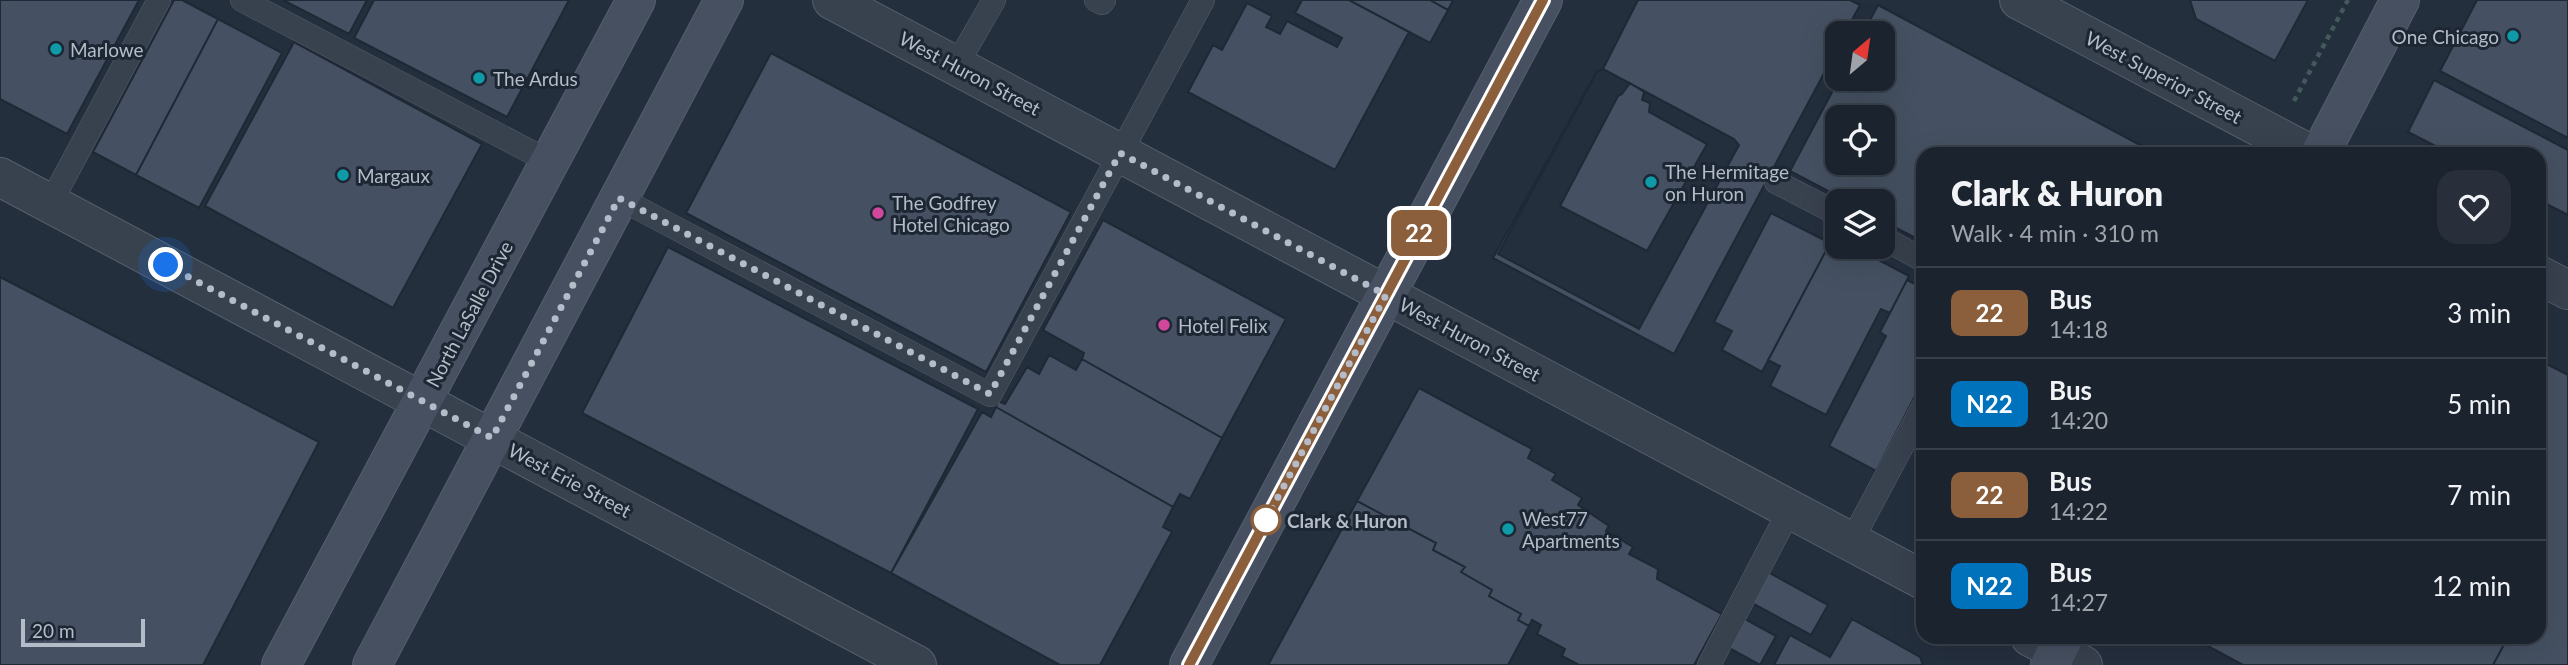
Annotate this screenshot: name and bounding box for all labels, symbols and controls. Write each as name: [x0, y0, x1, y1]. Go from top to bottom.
north arrow: [1825, 21, 1895, 91]
map controls: [1825, 21, 1895, 259]
place label: One Chicago: [2392, 25, 2499, 48]
street label: West Huron Street: [896, 26, 1045, 120]
street label: West Superior Street: [2082, 26, 2246, 128]
marker: One Chicago: [2505, 28, 2521, 44]
place label: Marlowe: [70, 38, 144, 61]
marker: Marlowe: [48, 41, 64, 57]
place label: The Ardus: [493, 67, 578, 90]
marker: The Ardus: [471, 70, 487, 86]
button: locate: [1825, 105, 1895, 175]
place label: The Hermitage on Huron: [1665, 160, 1789, 205]
place label: Margaux: [357, 164, 430, 187]
marker: Margaux: [335, 167, 351, 183]
button: heart: [2437, 170, 2511, 244]
text: Clark & Huron: [1951, 173, 2163, 213]
marker: The Hermitage on Huron: [1643, 174, 1659, 190]
button: layers: [1825, 189, 1895, 259]
place label: The Godfrey Hotel Chicago: [892, 191, 1010, 236]
marker: The Godfrey Hotel Chicago: [870, 205, 886, 221]
line badge: 22: [1388, 210, 1450, 256]
text: 22: [1405, 218, 1433, 247]
text: Walk · 4 min · 310 m: [1951, 219, 2159, 247]
street label: North LaSalle Drive: [421, 237, 517, 391]
your location: [148, 247, 183, 282]
text: Bus: [2049, 283, 2092, 315]
street label: West Huron Street: [1396, 292, 1545, 386]
text: 3 min: [2447, 297, 2511, 329]
text: 22: [1976, 298, 2003, 327]
place label: Hotel Felix: [1178, 314, 1268, 337]
text: 14:18: [2049, 315, 2108, 343]
marker: Hotel Felix: [1156, 317, 1172, 333]
text: Bus: [2049, 374, 2092, 406]
text: 5 min: [2447, 388, 2511, 420]
text: N22: [1966, 389, 2013, 418]
text: 14:20: [2049, 406, 2108, 434]
street label: West Erie Street: [505, 438, 635, 522]
text: Bus: [2049, 465, 2092, 497]
text: 7 min: [2447, 479, 2511, 511]
text: 22: [1976, 480, 2003, 509]
text: 14:22: [2049, 497, 2108, 525]
marker: Clark & Huron: [1251, 505, 1281, 535]
place label: West77 Apartments: [1522, 507, 1620, 552]
place label: Clark & Huron: [1287, 509, 1408, 532]
marker: West77 Apartments: [1500, 521, 1516, 537]
text: Bus: [2049, 556, 2092, 588]
text: 12 min: [2432, 570, 2511, 602]
text: N22: [1966, 571, 2013, 600]
text: 14:27: [2049, 588, 2108, 616]
scale bar: [21, 616, 145, 648]
text: 20 m: [32, 619, 75, 642]

